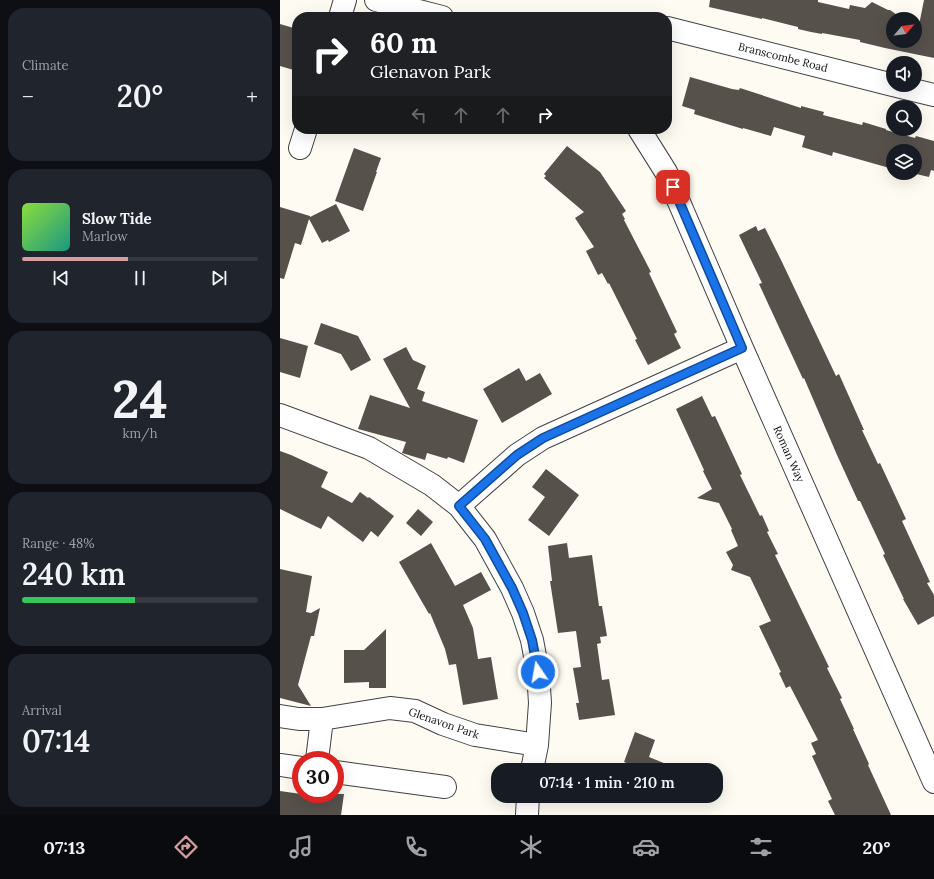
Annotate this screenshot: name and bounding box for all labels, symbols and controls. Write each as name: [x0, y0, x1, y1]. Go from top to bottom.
north arrow: [886, 12, 922, 48]
map controls: [886, 12, 922, 180]
text: 60 m: [370, 25, 437, 61]
icon: right: [304, 28, 356, 80]
street label: Branscombe Road: [737, 39, 830, 75]
button: sound: [886, 56, 922, 92]
text: Climate: [22, 57, 69, 74]
text: Glenavon Park: [370, 60, 491, 83]
text: 20°: [117, 77, 163, 115]
text: −: [22, 82, 34, 110]
text: +: [246, 82, 258, 110]
button: search: [886, 100, 922, 136]
icon: left: [408, 104, 430, 126]
icon: ahead: [450, 104, 472, 126]
icon: ahead: [492, 104, 514, 126]
icon: right: [534, 104, 556, 126]
button: layers: [886, 144, 922, 180]
pin: [656, 170, 690, 204]
icon: arrive: [662, 176, 684, 198]
text: Slow Tide: [82, 209, 152, 228]
text: Marlow: [82, 228, 128, 245]
icon: previous: [50, 267, 72, 289]
icon: pause: [129, 267, 151, 289]
icon: next: [208, 267, 230, 289]
text: 24: [112, 366, 168, 432]
street label: Roman Way: [770, 424, 808, 485]
text: km/h: [122, 425, 158, 442]
text: Range · 48%: [22, 535, 95, 552]
text: 240 km: [22, 555, 126, 593]
position arrow: [517, 651, 559, 693]
text: Arrival: [22, 702, 62, 719]
street label: Glenavon Park: [407, 704, 481, 742]
text: 07:14: [22, 722, 90, 760]
speed limit sign: 30: [292, 751, 344, 803]
text: 07:14 · 1 min · 210 m: [539, 773, 675, 792]
icon: directions: [172, 833, 200, 861]
icon: music: [287, 833, 315, 861]
icon: phone: [402, 833, 430, 861]
icon: climate: [517, 833, 545, 861]
icon: car: [632, 833, 660, 861]
icon: filters: [747, 833, 775, 861]
text: 07:13: [44, 836, 85, 859]
text: 20°: [863, 836, 890, 859]

